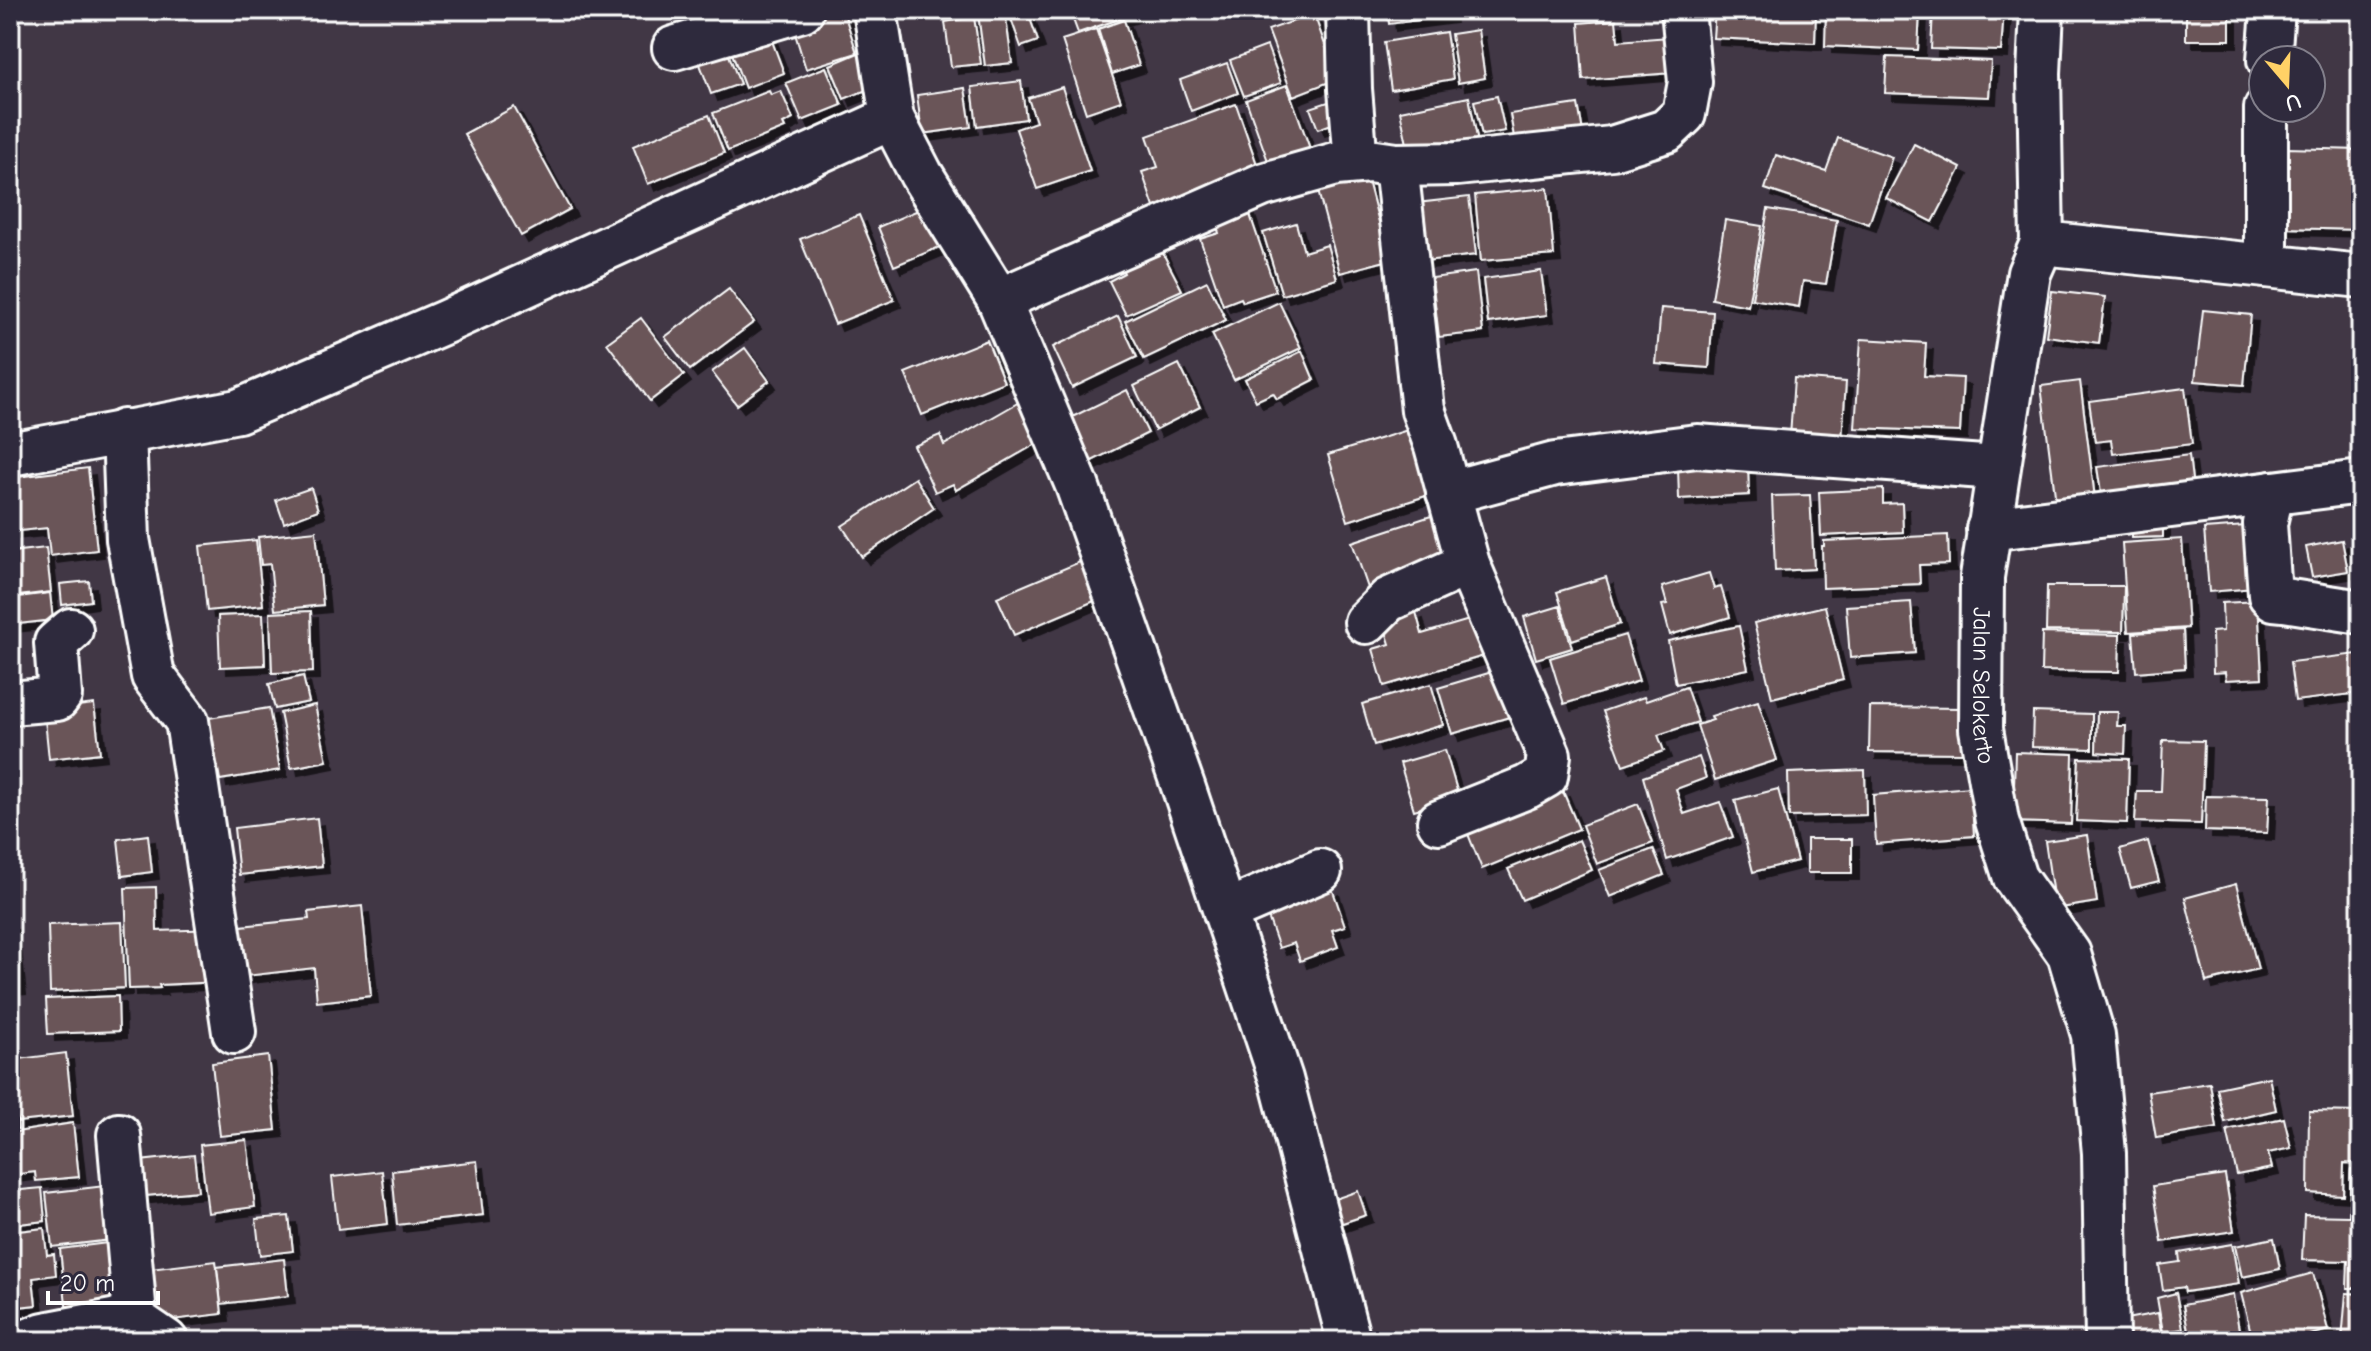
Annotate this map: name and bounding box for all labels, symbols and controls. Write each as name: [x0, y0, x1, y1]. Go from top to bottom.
north arrow: [2247, 44, 2327, 124]
text: U: [2282, 87, 2304, 117]
street label: Jalan Selokerto: [1966, 607, 2001, 766]
scale bar: [48, 1255, 158, 1305]
text: 20 m: [60, 1269, 115, 1297]

